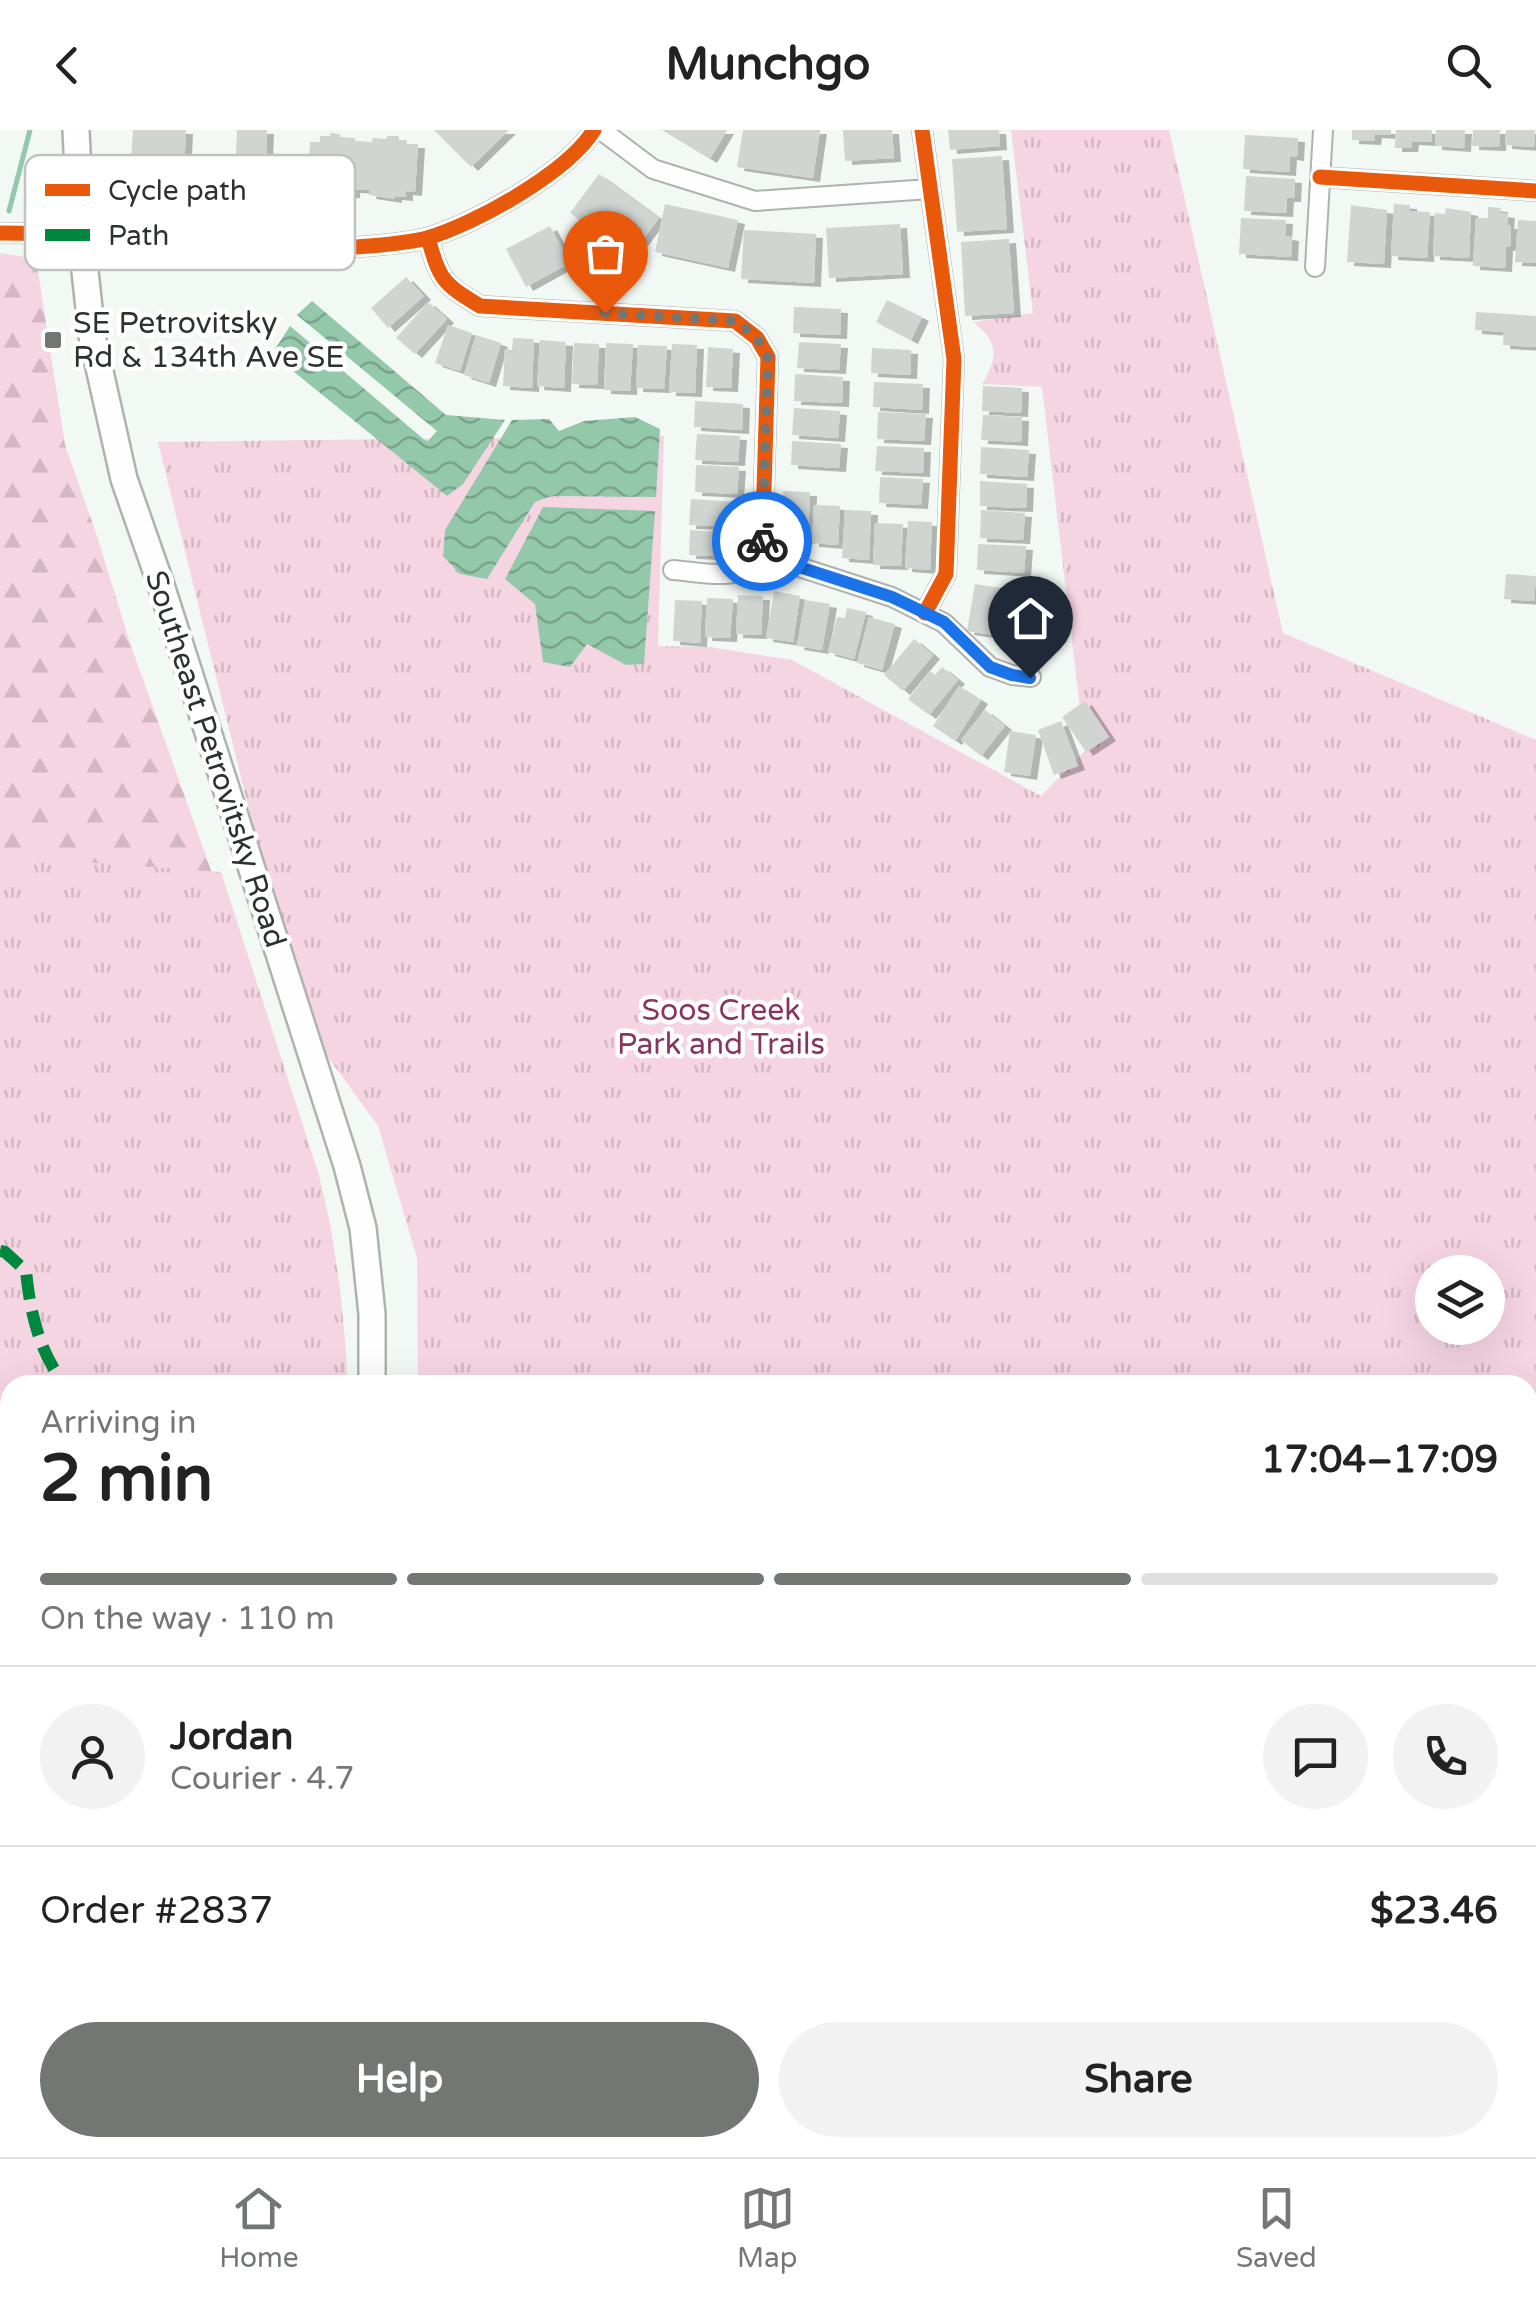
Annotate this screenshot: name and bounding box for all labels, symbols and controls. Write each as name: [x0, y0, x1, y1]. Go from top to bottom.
icon: back: [40, 38, 95, 93]
text: Munchgo: [666, 38, 870, 92]
icon: search: [1441, 38, 1496, 93]
legend: [25, 155, 355, 270]
text: Cycle path: [108, 174, 247, 208]
pin: [563, 211, 648, 314]
text: Path: [108, 219, 169, 253]
icon: bag: [578, 226, 633, 281]
place label: SE Petrovitsky Rd & 134th Ave SE: [73, 305, 344, 376]
marker: SE Petrovitsky Rd & 134th Ave SE: [42, 329, 64, 351]
courier: [712, 491, 812, 591]
icon: bike: [735, 514, 790, 569]
street label: Southeast Petrovitsky Road: [137, 566, 294, 952]
pin: [988, 576, 1073, 679]
icon: home: [1003, 591, 1058, 646]
park label: Soos Creek Park and Trails: [617, 992, 825, 1063]
map controls: [1415, 1255, 1505, 1345]
button: layers: [1415, 1255, 1505, 1345]
text: Arriving in: [40, 1404, 197, 1442]
text: 17:04–17:09: [1261, 1437, 1498, 1483]
text: 2 min: [40, 1440, 213, 1519]
text: On the way · 110 m: [40, 1600, 335, 1638]
button: person: [40, 1704, 145, 1809]
button: chat: [1263, 1704, 1368, 1809]
button: phone: [1393, 1704, 1498, 1809]
text: Jordan: [170, 1714, 293, 1760]
text: Courier · 4.7: [170, 1760, 354, 1798]
text: Order #2837: [40, 1888, 273, 1934]
text: $23.46: [1370, 1888, 1498, 1934]
button: Help: [40, 2022, 759, 2137]
button: Share: [779, 2022, 1498, 2137]
tab: Home: [219, 2181, 299, 2275]
tab: Map: [737, 2181, 797, 2275]
tab: Saved: [1236, 2181, 1317, 2275]

